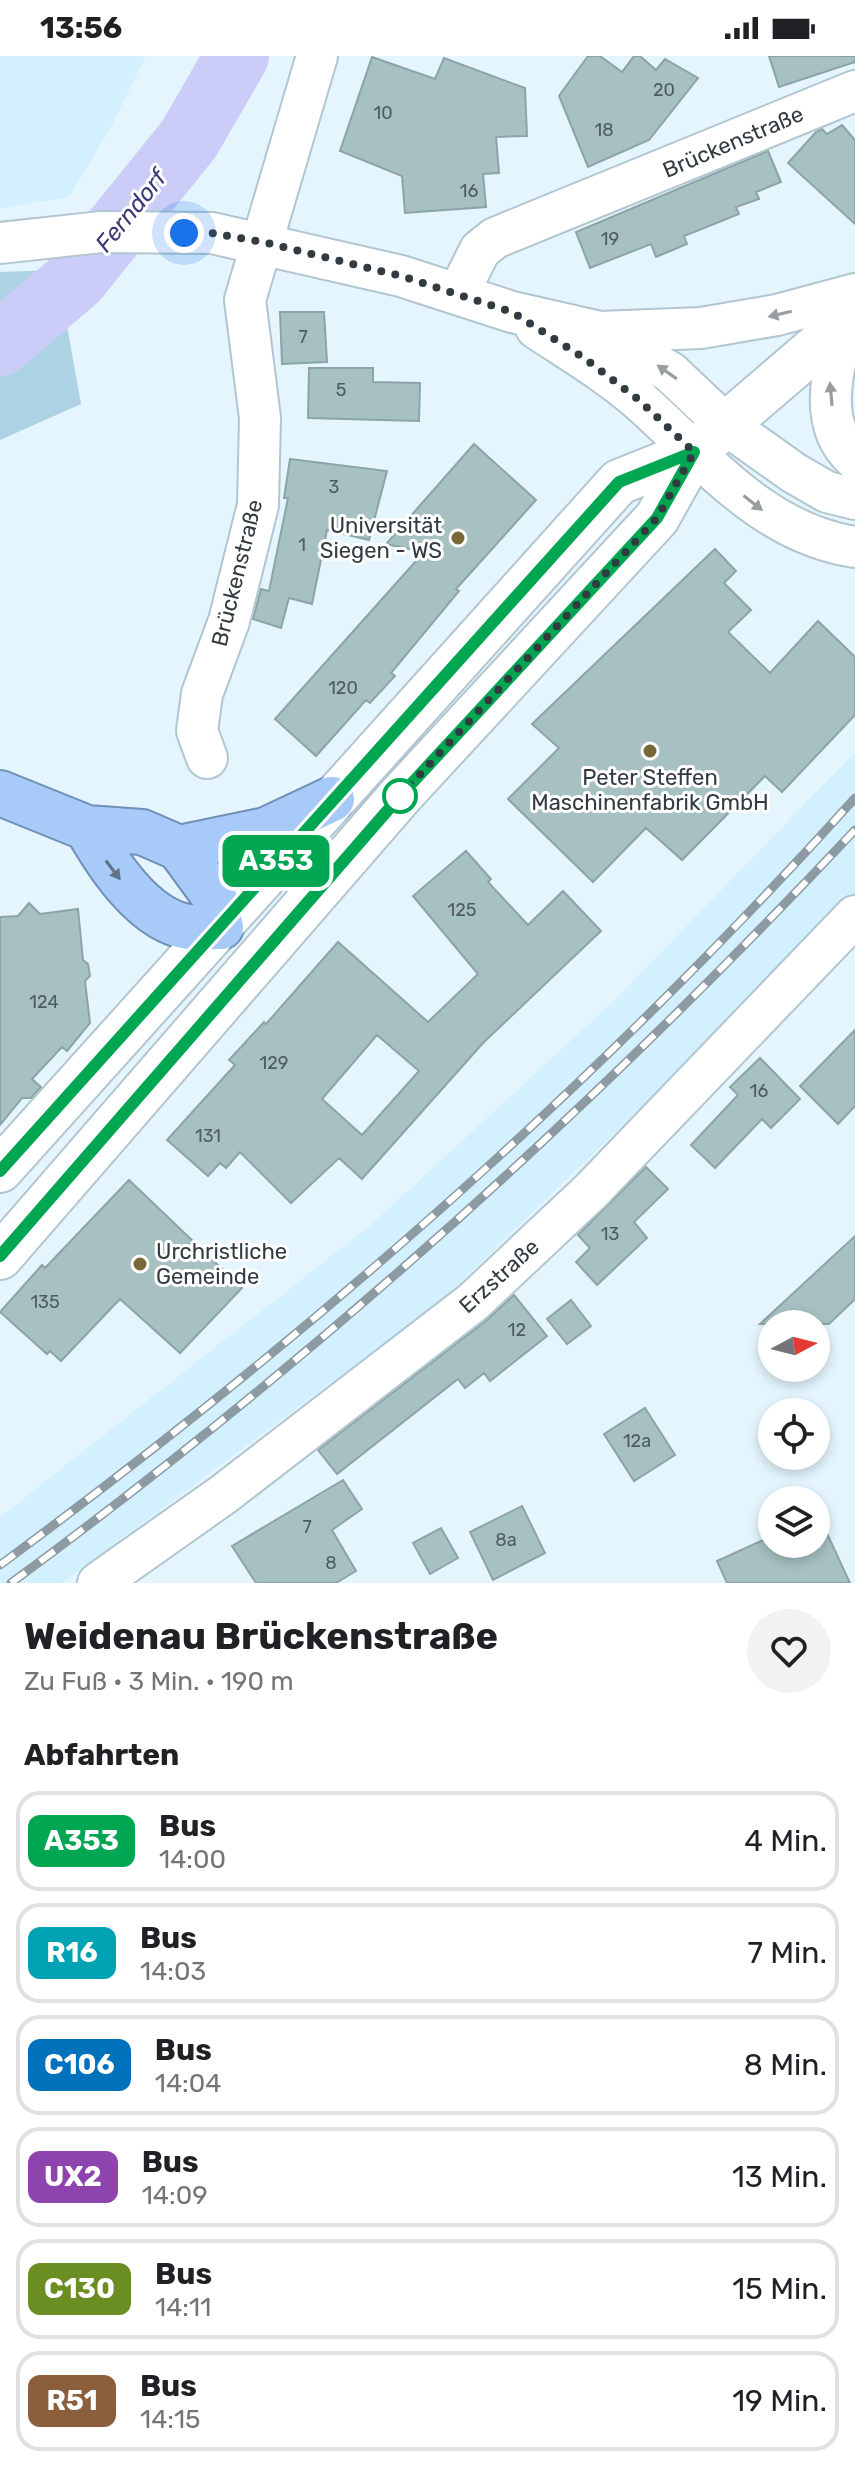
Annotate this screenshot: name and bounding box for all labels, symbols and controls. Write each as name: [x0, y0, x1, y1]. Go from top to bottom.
text: 13:56: [40, 10, 122, 46]
house number: 20: [653, 79, 675, 101]
street label: Brückenstraße: [659, 100, 807, 184]
house number: 10: [373, 102, 393, 124]
house number: 18: [594, 119, 614, 141]
water label: Ferndorf: [90, 162, 174, 258]
house number: 16: [460, 180, 478, 202]
your location: [164, 213, 204, 253]
house number: 19: [601, 228, 619, 250]
one-way arrow: [767, 308, 792, 321]
house number: 7: [298, 326, 308, 348]
one-way arrow: [657, 365, 678, 380]
house number: 5: [336, 379, 346, 401]
one-way arrow: [824, 382, 837, 407]
house number: 3: [329, 476, 339, 498]
one-way arrow: [743, 495, 763, 511]
street label: Brückenstraße: [206, 497, 268, 649]
place label: Universität Siegen - WS: [320, 512, 442, 564]
marker: Universität Siegen - WS: [449, 529, 467, 547]
house number: 1: [298, 534, 306, 556]
house number: 120: [328, 677, 358, 699]
marker: Peter Steffen Maschinenfabrik GmbH: [641, 742, 659, 760]
place label: Peter Steffen Maschinenfabrik GmbH: [531, 764, 769, 816]
unlabelled marker: [383, 779, 417, 813]
line badge: A353: [220, 835, 332, 887]
text: A353: [238, 844, 314, 877]
one-way arrow: [105, 860, 121, 880]
house number: 125: [448, 899, 476, 921]
house number: 124: [29, 991, 59, 1013]
house number: 129: [260, 1052, 288, 1074]
house number: 16: [750, 1080, 768, 1102]
house number: 131: [195, 1125, 221, 1147]
house number: 13: [601, 1223, 619, 1245]
street label: Erzstraße: [453, 1233, 545, 1319]
place label: Urchristliche Gemeinde: [156, 1238, 287, 1290]
marker: Urchristliche Gemeinde: [131, 1255, 149, 1273]
house number: 135: [30, 1291, 60, 1313]
north arrow: [758, 1310, 830, 1382]
map controls: [758, 1310, 830, 1558]
house number: 12: [508, 1319, 526, 1341]
button: locate: [758, 1398, 830, 1470]
house number: 12a: [623, 1430, 651, 1452]
button: layers: [758, 1486, 830, 1558]
house number: 7: [302, 1516, 312, 1538]
house number: 8a: [495, 1529, 517, 1551]
house number: 8: [325, 1552, 337, 1574]
button: heart: [747, 1609, 831, 1693]
text: Weidenau Brückenstraße: [24, 1613, 498, 1659]
text: Zu Fuß · 3 Min. · 190 m: [24, 1666, 294, 1697]
text: Abfahrten: [24, 1737, 179, 1773]
text: Bus: [159, 1808, 216, 1844]
text: 4 Min.: [744, 1823, 827, 1859]
text: A353: [44, 1824, 119, 1857]
text: 14:00: [159, 1844, 226, 1875]
text: Bus: [140, 1920, 197, 1956]
text: 7 Min.: [747, 1935, 827, 1971]
text: R16: [46, 1936, 98, 1969]
text: 14:03: [140, 1956, 206, 1987]
text: Bus: [155, 2032, 212, 2068]
text: 8 Min.: [744, 2047, 827, 2083]
text: C106: [44, 2048, 115, 2081]
text: 14:04: [155, 2068, 221, 2099]
text: Bus: [142, 2144, 199, 2180]
text: 13 Min.: [732, 2159, 827, 2195]
text: UX2: [44, 2160, 102, 2193]
text: 14:09: [142, 2180, 208, 2211]
text: Bus: [155, 2256, 212, 2292]
text: 15 Min.: [732, 2271, 827, 2307]
text: C130: [44, 2272, 115, 2305]
text: 14:11: [155, 2292, 211, 2323]
text: Bus: [140, 2368, 197, 2404]
text: 19 Min.: [732, 2383, 827, 2419]
text: R51: [46, 2384, 98, 2417]
text: 14:15: [140, 2404, 201, 2435]

